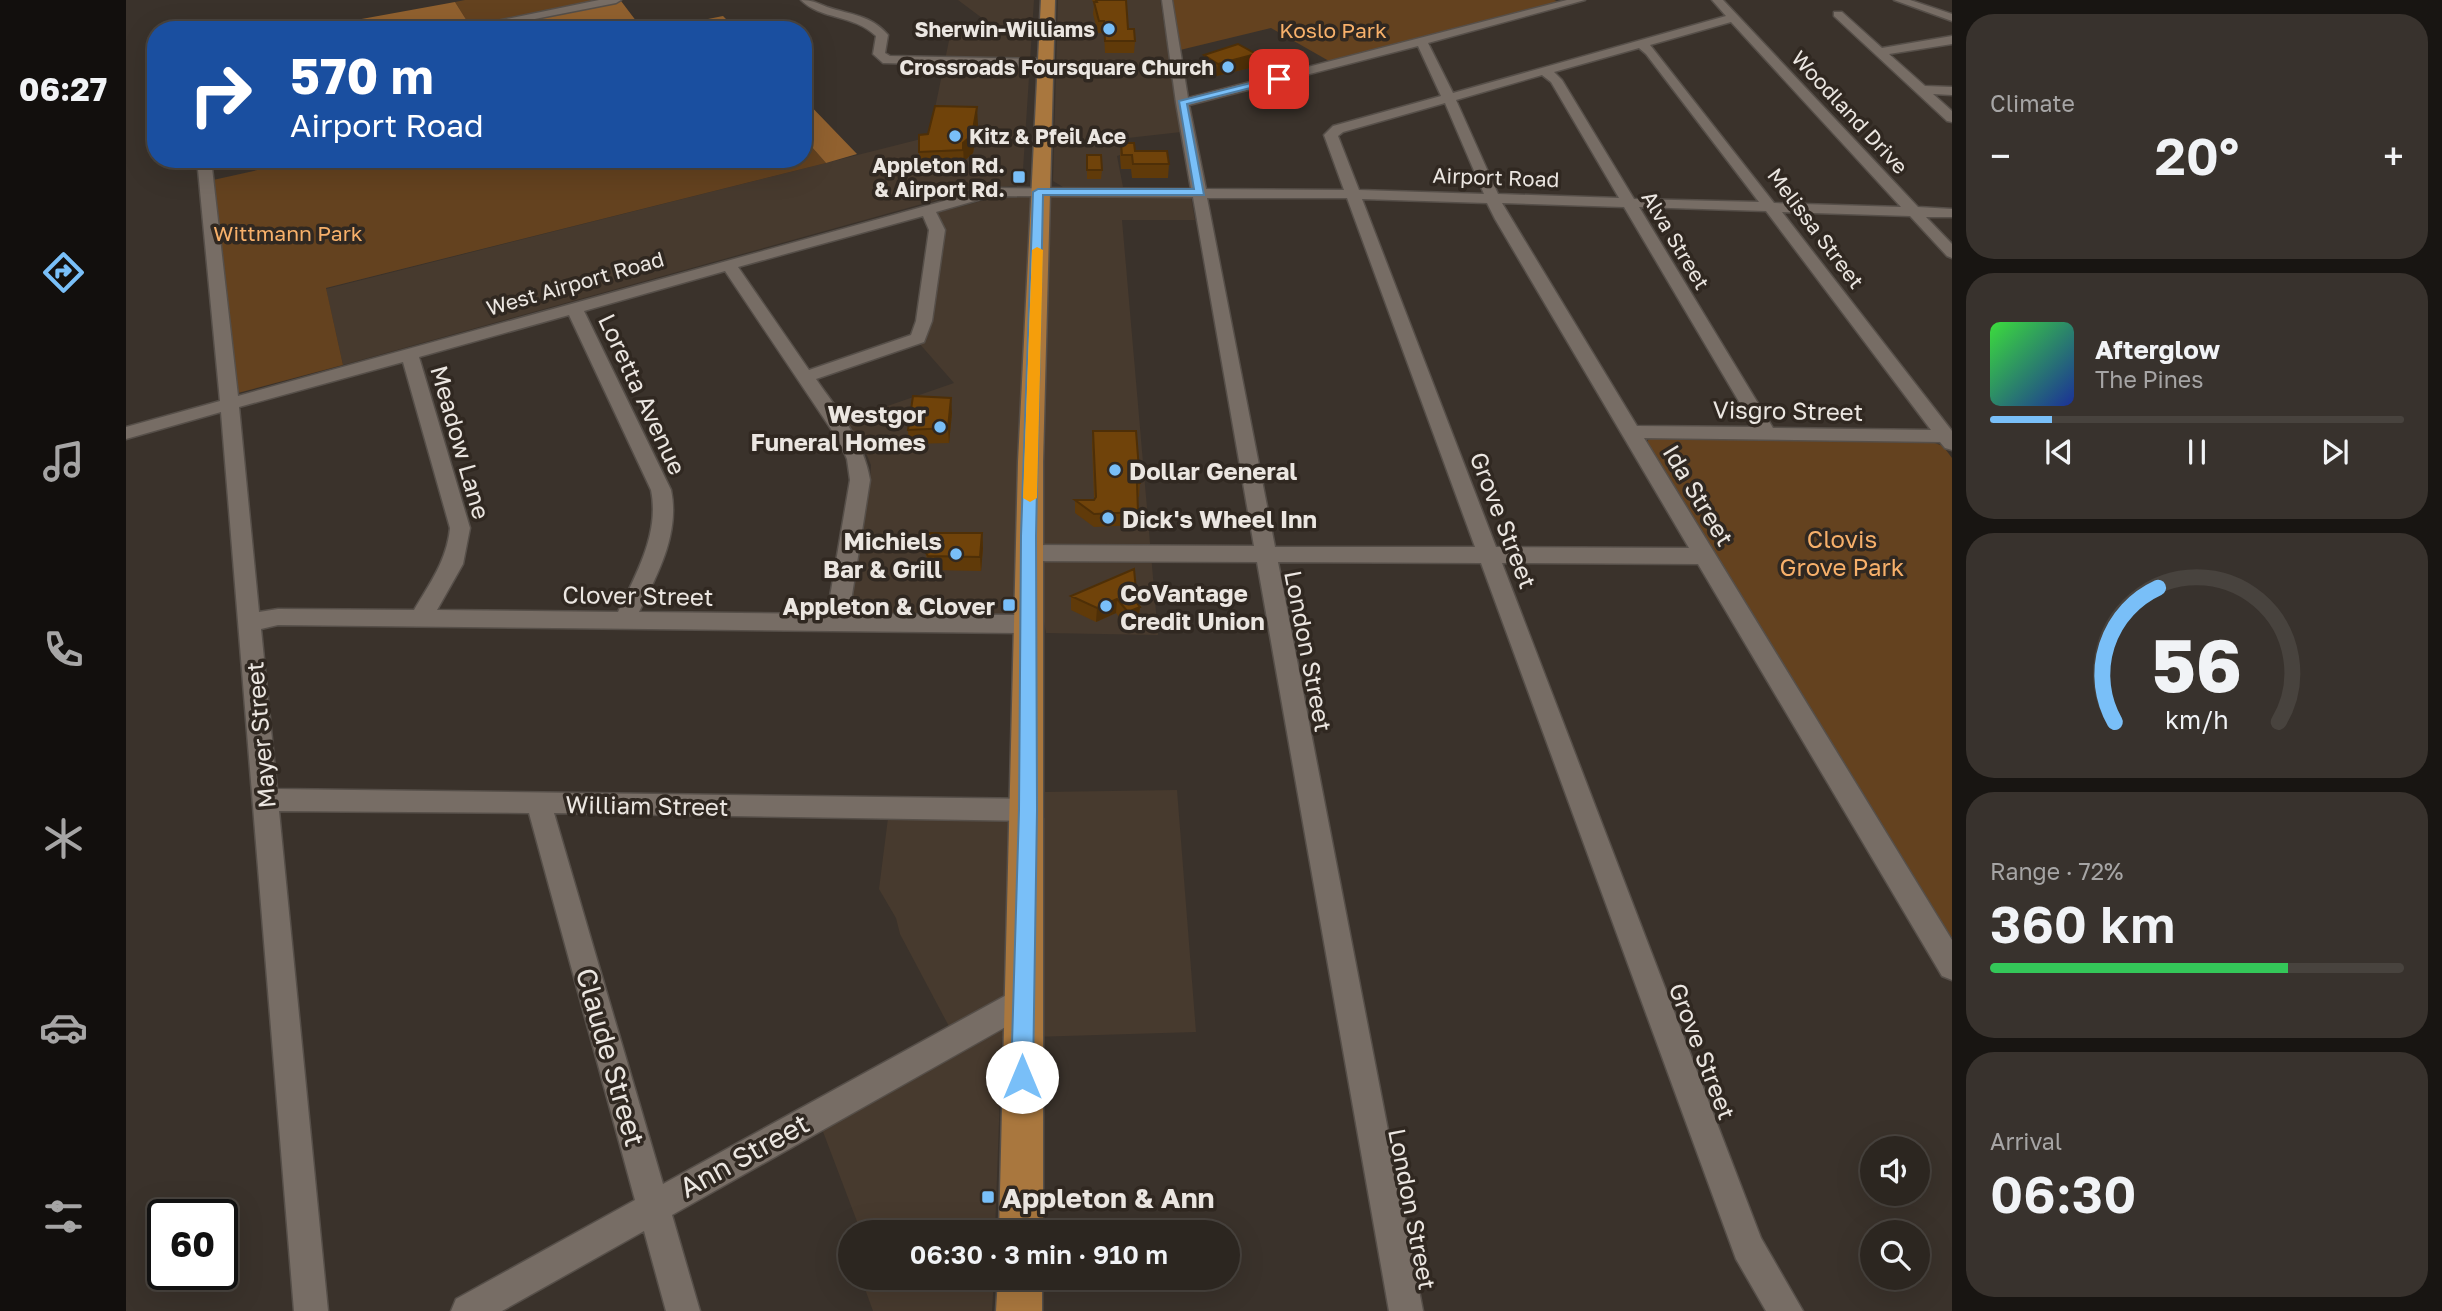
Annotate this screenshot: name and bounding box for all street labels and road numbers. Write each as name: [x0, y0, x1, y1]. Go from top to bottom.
street label: Woodland Drive: [1786, 45, 1914, 179]
street label: Airport Road: [1432, 162, 1560, 192]
street label: Melissa Street: [1762, 163, 1870, 293]
street label: Alva Street: [1636, 186, 1716, 294]
street label: West Airport Road: [483, 245, 667, 321]
street label: Loretta Avenue: [593, 309, 693, 479]
street label: Meadow Lane: [425, 362, 497, 522]
street label: Visgro Street: [1712, 394, 1864, 426]
street label: Ida Street: [1657, 439, 1741, 551]
street label: Grove Street: [1465, 448, 1543, 592]
street label: London Street: [1279, 568, 1339, 734]
street label: Clover Street: [562, 579, 714, 611]
street label: Mayer Street: [239, 661, 281, 809]
street label: William Street: [565, 789, 729, 821]
street label: Claude Street: [570, 964, 652, 1150]
street label: Grove Street: [1664, 979, 1742, 1123]
street label: Ann Street: [673, 1106, 815, 1204]
street label: London Street: [1383, 1126, 1443, 1292]

